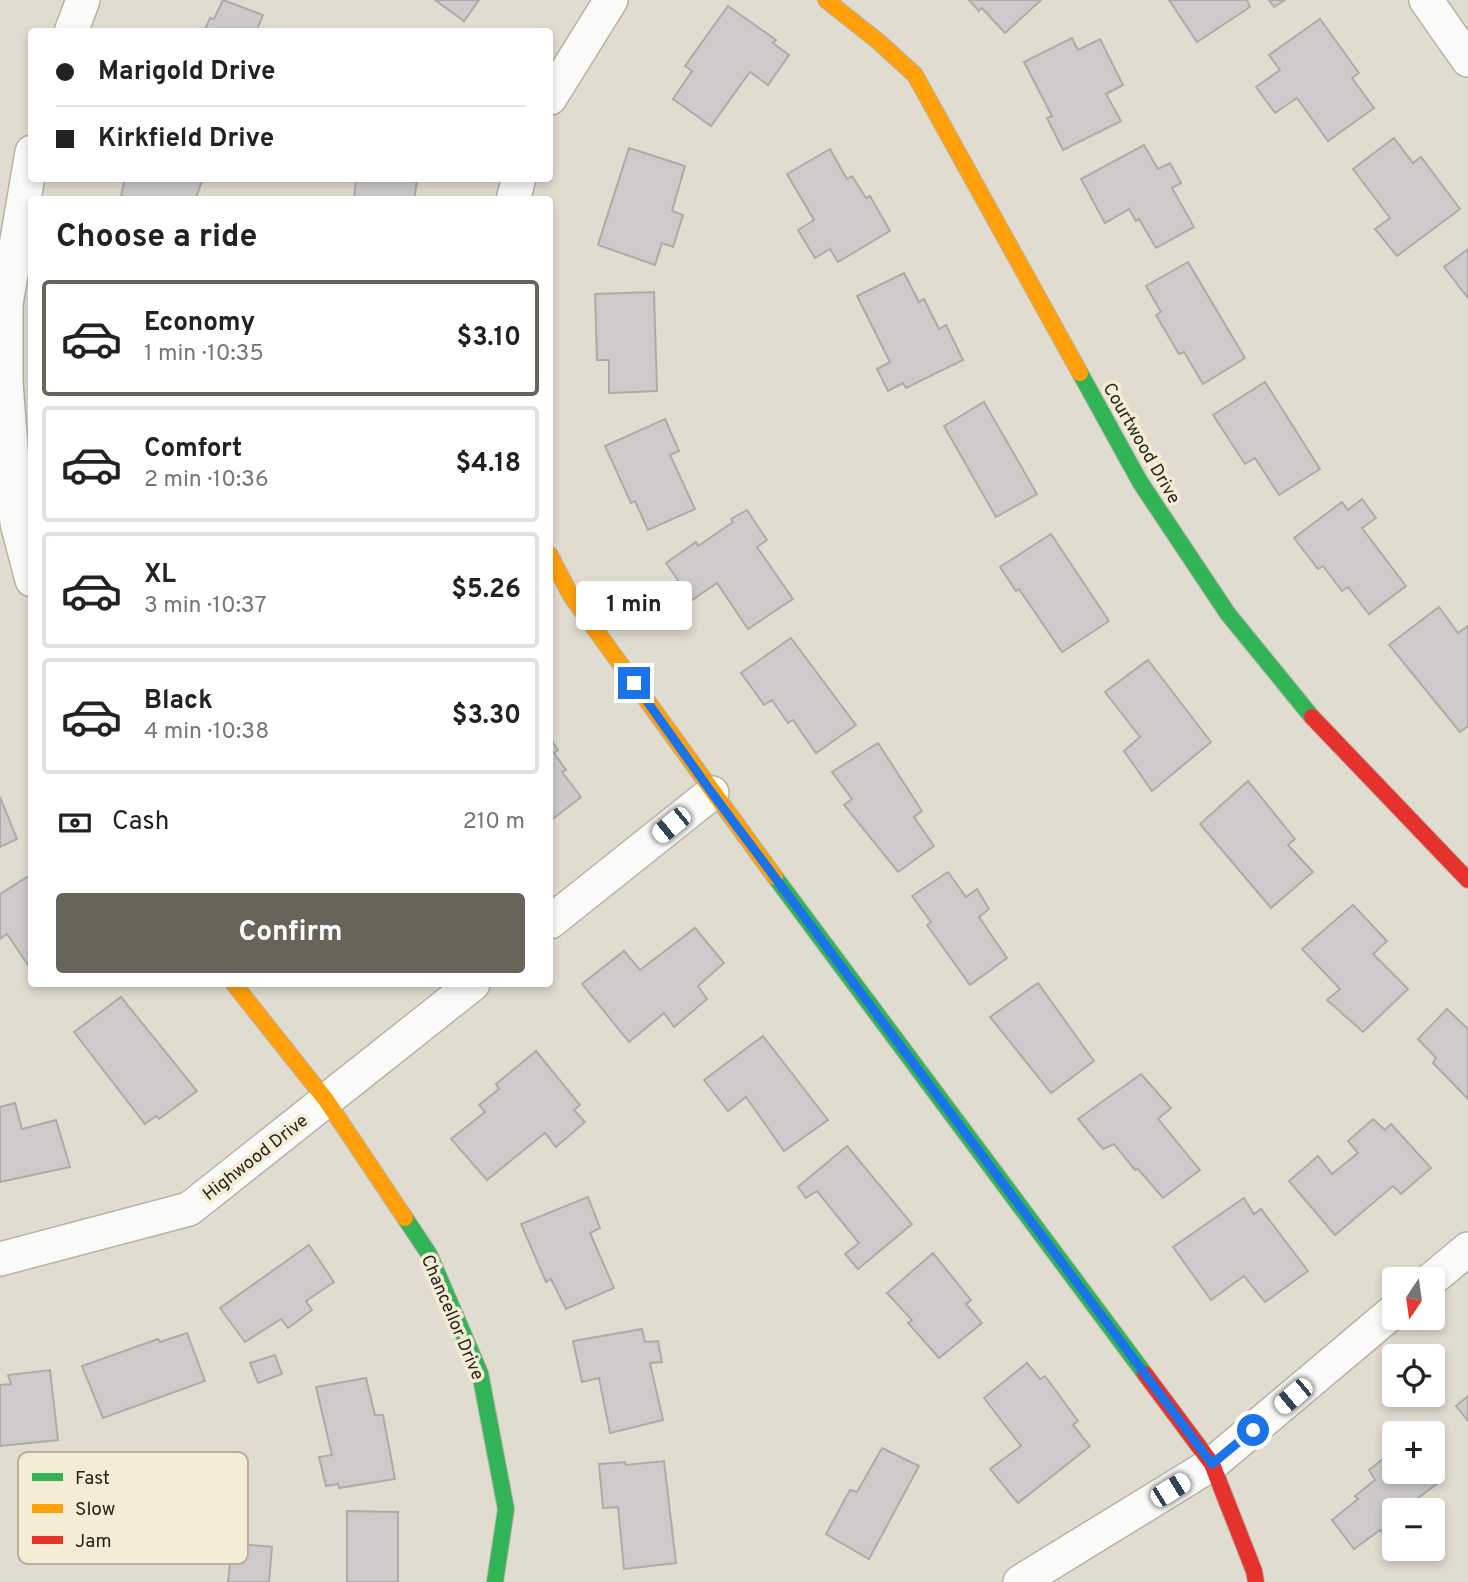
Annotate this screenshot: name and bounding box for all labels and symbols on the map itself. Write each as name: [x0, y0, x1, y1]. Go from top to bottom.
street label: Courtwood Drive: [1097, 379, 1185, 508]
callout: 1 min: [576, 582, 692, 630]
route end: [618, 667, 650, 699]
car: [649, 804, 694, 846]
street label: Highwood Drive: [199, 1110, 313, 1207]
street label: Chancellor Drive: [415, 1251, 488, 1384]
north arrow: [1382, 1267, 1446, 1330]
car: [1271, 1374, 1316, 1418]
route start: [1237, 1414, 1269, 1446]
legend: [18, 1452, 248, 1564]
text: Fast: [75, 1467, 110, 1491]
car: [1147, 1470, 1194, 1510]
text: Slow: [75, 1498, 115, 1522]
text: Jam: [75, 1530, 112, 1554]

